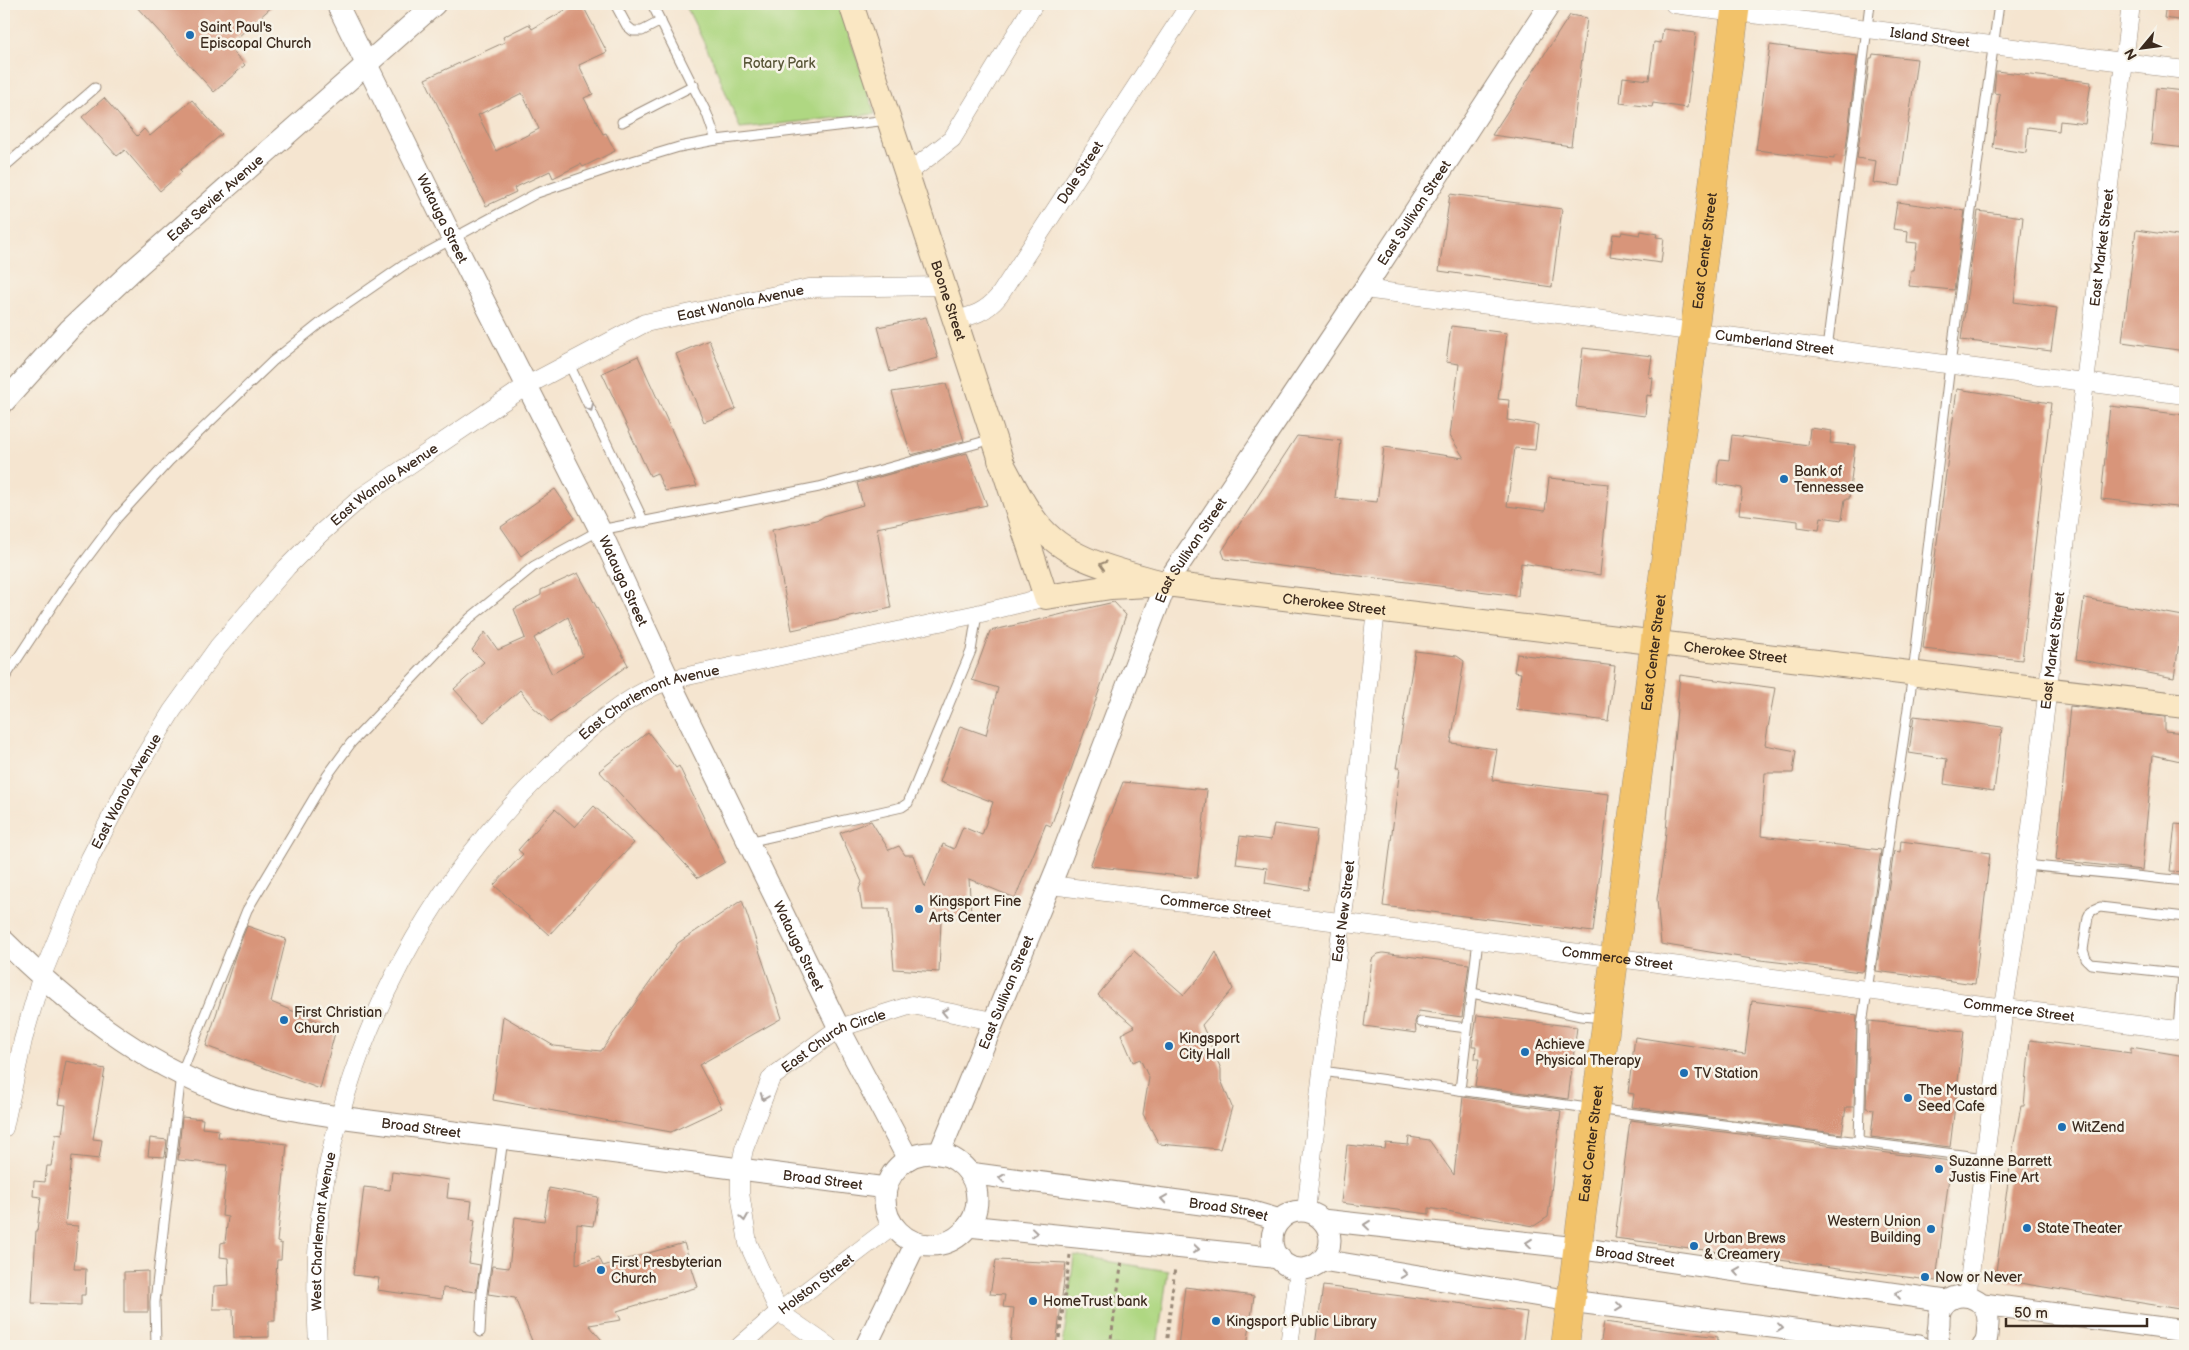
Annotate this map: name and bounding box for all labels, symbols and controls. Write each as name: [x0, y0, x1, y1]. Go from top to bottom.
place label: Saint Paul's Episcopal Church: [200, 19, 312, 52]
north arrow: [2116, 22, 2166, 72]
street label: Island Street: [1889, 24, 1971, 51]
marker: Saint Paul's Episcopal Church: [184, 29, 196, 41]
text: N: [2121, 45, 2141, 63]
park label: Rotary Park: [743, 55, 815, 72]
street label: Dale Street: [1054, 138, 1107, 207]
street label: East Sevier Avenue: [164, 151, 267, 245]
street label: East Sullivan Street: [1374, 157, 1455, 269]
street label: Watauga Street: [413, 171, 472, 267]
street label: East Market Street: [2086, 187, 2118, 308]
street label: East Center Street: [1689, 191, 1721, 310]
street label: Boone Street: [927, 258, 969, 344]
street label: East Wanola Avenue: [676, 281, 805, 325]
street label: Cumberland Street: [1714, 326, 1836, 359]
one-way arrow: [584, 402, 594, 411]
street label: East Wanola Avenue: [327, 440, 441, 530]
place label: Bank of Tennessee: [1794, 463, 1864, 496]
marker: Bank of Tennessee: [1778, 473, 1790, 485]
street label: East Sullivan Street: [1152, 494, 1231, 605]
street label: Watauga Street: [595, 533, 651, 630]
one-way arrow: [1099, 561, 1107, 571]
street label: Cherokee Street: [1282, 590, 1388, 619]
street label: East Market Street: [2037, 590, 2069, 711]
street label: East Center Street: [1638, 593, 1670, 712]
street label: Cherokee Street: [1683, 638, 1789, 667]
street label: East Charlemont Avenue: [575, 661, 721, 744]
street label: East Wanola Avenue: [88, 731, 165, 852]
street label: East New Street: [1329, 859, 1358, 963]
street label: Commerce Street: [1159, 891, 1273, 922]
place label: Kingsport Fine Arts Center: [929, 893, 1021, 926]
street label: Watauga Street: [769, 898, 828, 994]
marker: Kingsport Fine Arts Center: [913, 903, 925, 915]
street label: East Sullivan Street: [975, 932, 1038, 1052]
street label: Commerce Street: [1561, 943, 1675, 974]
street label: Commerce Street: [1962, 995, 2076, 1026]
place label: First Christian Church: [294, 1004, 382, 1037]
street label: East Church Circle: [778, 1006, 888, 1077]
one-way arrow: [940, 1007, 949, 1017]
marker: First Christian Church: [278, 1014, 290, 1026]
place label: Kingsport City Hall: [1179, 1030, 1240, 1063]
place label: Achieve Physical Therapy: [1535, 1036, 1642, 1069]
marker: Kingsport City Hall: [1163, 1040, 1175, 1052]
marker: Achieve Physical Therapy: [1519, 1046, 1531, 1058]
place label: TV Station: [1694, 1065, 1758, 1082]
marker: TV Station: [1678, 1067, 1690, 1079]
place label: The Mustard Seed Cafe: [1918, 1082, 1997, 1115]
street label: East Center Street: [1575, 1084, 1607, 1203]
one-way arrow: [760, 1092, 770, 1101]
marker: The Mustard Seed Cafe: [1902, 1092, 1914, 1104]
street label: Broad Street: [380, 1115, 463, 1142]
place label: WitZend: [2072, 1119, 2124, 1136]
marker: WitZend: [2056, 1121, 2068, 1133]
street label: West Charlemont Avenue: [308, 1150, 340, 1311]
place label: Suzanne Barrett Justis Fine Art: [1949, 1153, 2053, 1186]
marker: Suzanne Barrett Justis Fine Art: [1933, 1163, 1945, 1175]
street label: Broad Street: [782, 1167, 864, 1194]
one-way arrow: [998, 1173, 1007, 1183]
one-way arrow: [1159, 1194, 1167, 1205]
street label: Broad Street: [1188, 1194, 1271, 1225]
place label: Western Union Building: [1828, 1213, 1921, 1246]
one-way arrow: [738, 1214, 749, 1222]
one-way arrow: [1363, 1220, 1371, 1231]
place label: State Theater: [2037, 1220, 2123, 1237]
marker: State Theater: [2021, 1222, 2033, 1234]
marker: Western Union Building: [1925, 1223, 1937, 1235]
one-way arrow: [1030, 1227, 1038, 1238]
place label: Urban Brews & Creamery: [1704, 1230, 1786, 1263]
one-way arrow: [1525, 1238, 1533, 1249]
marker: Urban Brews & Creamery: [1688, 1240, 1700, 1252]
street label: Broad Street: [1594, 1243, 1676, 1271]
one-way arrow: [1192, 1244, 1200, 1255]
street label: Holston Street: [775, 1250, 858, 1318]
place label: First Presbyterian Church: [611, 1254, 722, 1287]
marker: First Presbyterian Church: [595, 1264, 607, 1276]
one-way arrow: [1733, 1266, 1741, 1277]
one-way arrow: [1400, 1268, 1409, 1278]
place label: Now or Never: [1935, 1269, 2023, 1286]
marker: Now or Never: [1919, 1271, 1931, 1283]
one-way arrow: [1894, 1289, 1902, 1300]
place label: HomeTrust bank: [1043, 1293, 1147, 1310]
marker: HomeTrust bank: [1027, 1295, 1039, 1307]
scale bar: [2006, 1295, 2148, 1327]
one-way arrow: [1615, 1301, 1623, 1312]
text: 50 m: [2014, 1304, 2048, 1323]
place label: Kingsport Public Library: [1226, 1313, 1377, 1330]
marker: Kingsport Public Library: [1210, 1315, 1222, 1327]
one-way arrow: [1776, 1322, 1784, 1333]

